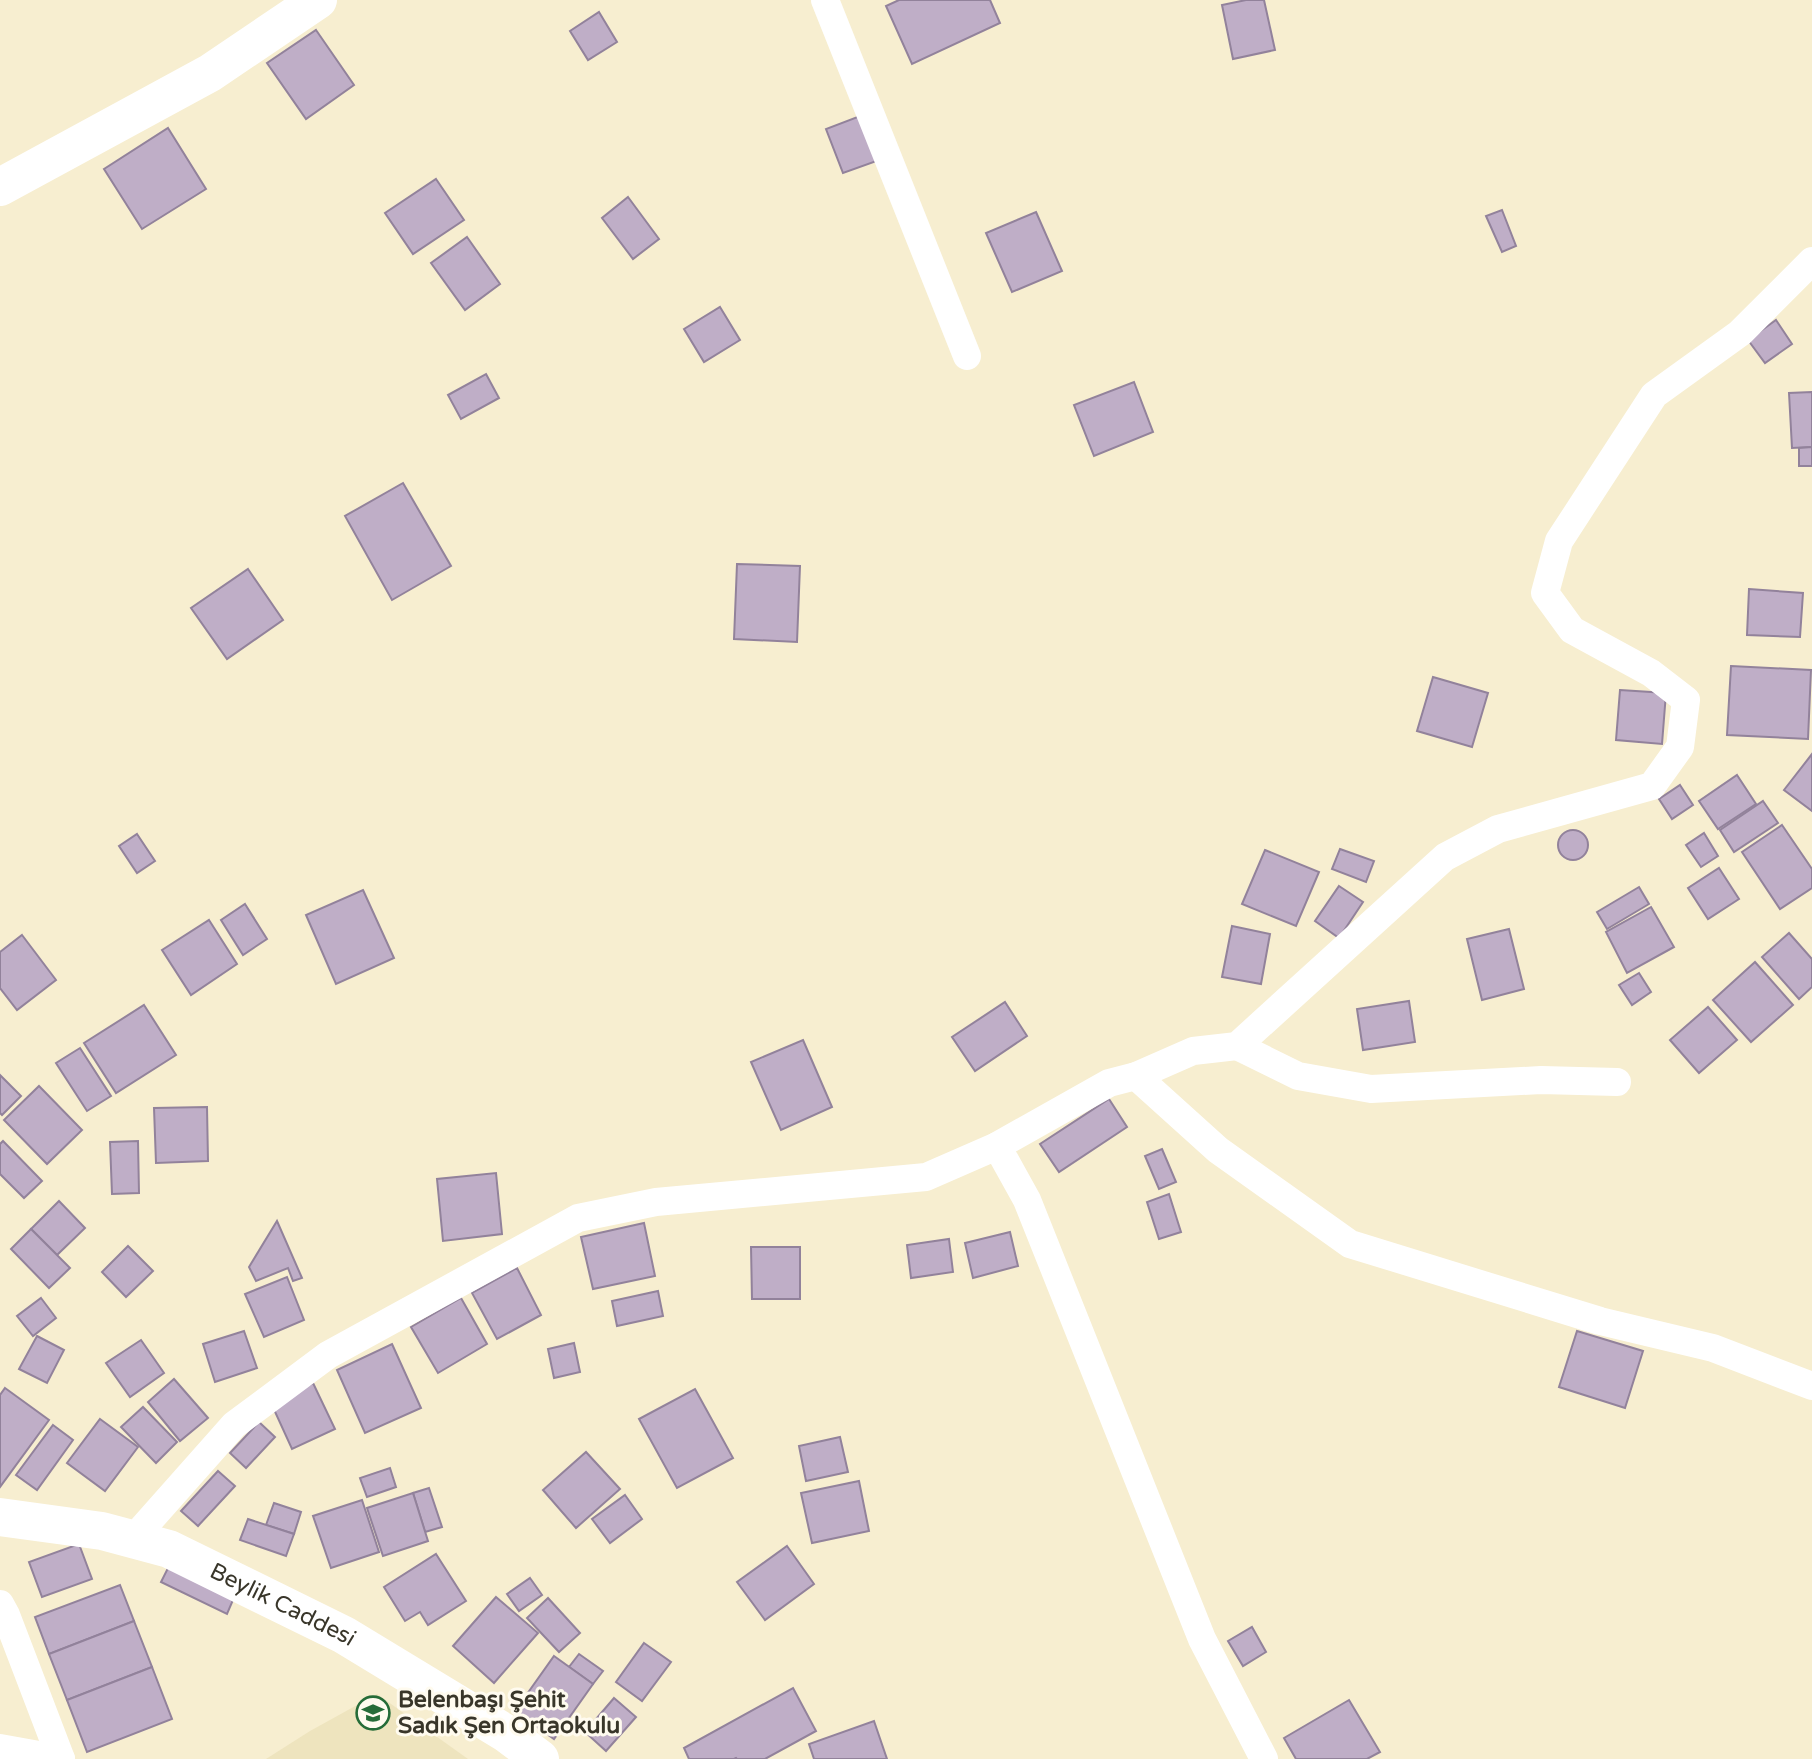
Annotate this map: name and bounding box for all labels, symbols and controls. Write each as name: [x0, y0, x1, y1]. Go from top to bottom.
street label: Beylik Caddesi: [205, 1557, 361, 1653]
place label: Belenbaşı Şehit Sadık Şen Ortaokulu: [398, 1686, 620, 1740]
school or university icon: Belenbaşı Şehit Sadık Şen Ortaokulu: [354, 1694, 392, 1732]

